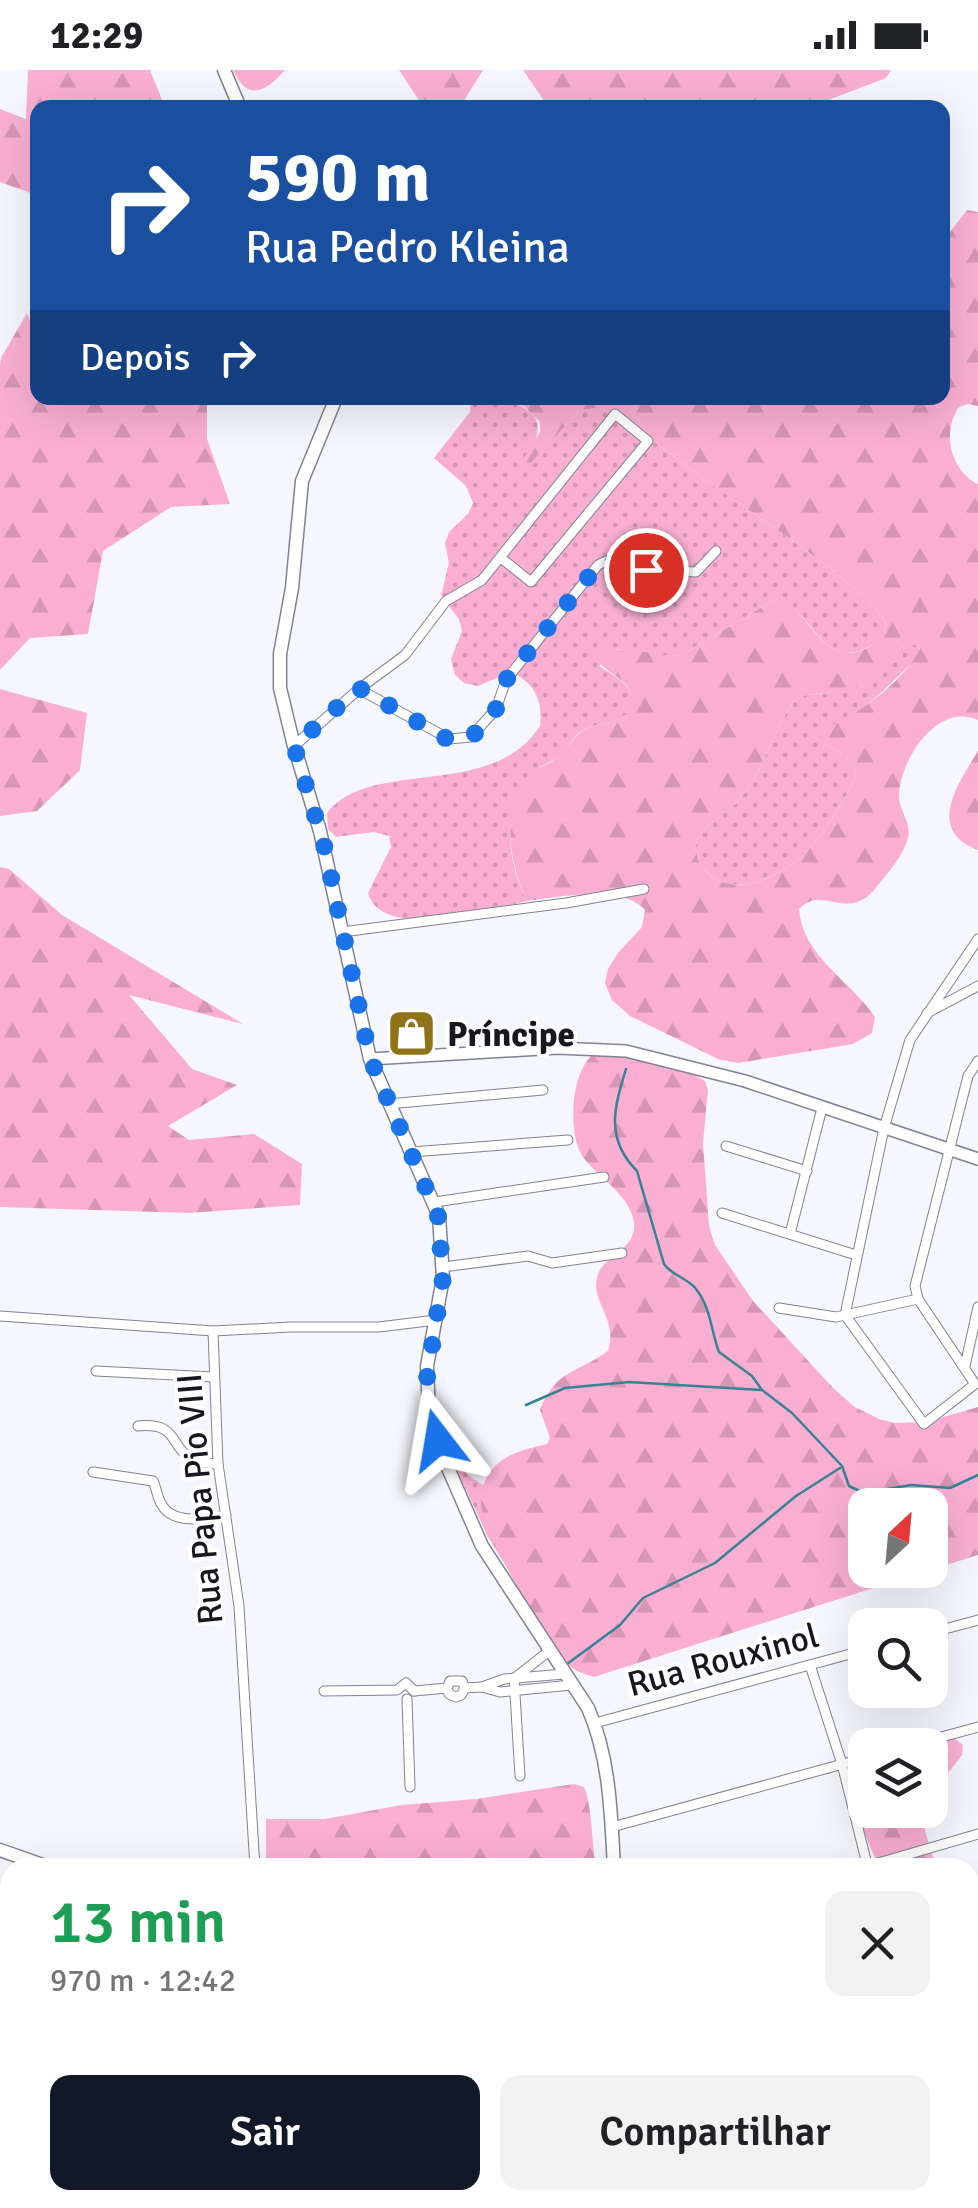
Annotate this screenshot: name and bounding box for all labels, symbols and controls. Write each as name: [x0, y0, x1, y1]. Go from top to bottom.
text: 12:29: [50, 12, 143, 59]
text: 590 m: [245, 134, 430, 220]
icon: right: [80, 140, 210, 270]
text: Rua Pedro Kleina: [245, 220, 570, 275]
icon: right: [210, 330, 265, 385]
text: Depois: [80, 334, 190, 381]
pin: [604, 528, 689, 613]
icon: arrive: [619, 543, 674, 598]
shop icon: Príncipe: [386, 1008, 438, 1060]
place label: Príncipe: [447, 1013, 575, 1056]
street label: Rua Papa Pio VIII: [168, 1372, 232, 1626]
position arrow: [386, 1388, 490, 1492]
north arrow: [848, 1488, 948, 1588]
map controls: [848, 1488, 948, 1828]
button: search: [848, 1608, 948, 1708]
street label: Rua Rouxinol: [623, 1614, 823, 1706]
button: layers: [848, 1728, 948, 1828]
text: 13 min: [50, 1886, 226, 1960]
button: close: [825, 1891, 930, 1996]
text: 970 m · 12:42: [50, 1961, 236, 2000]
button: Sair: [50, 2075, 480, 2190]
button: Compartilhar: [500, 2075, 930, 2190]

